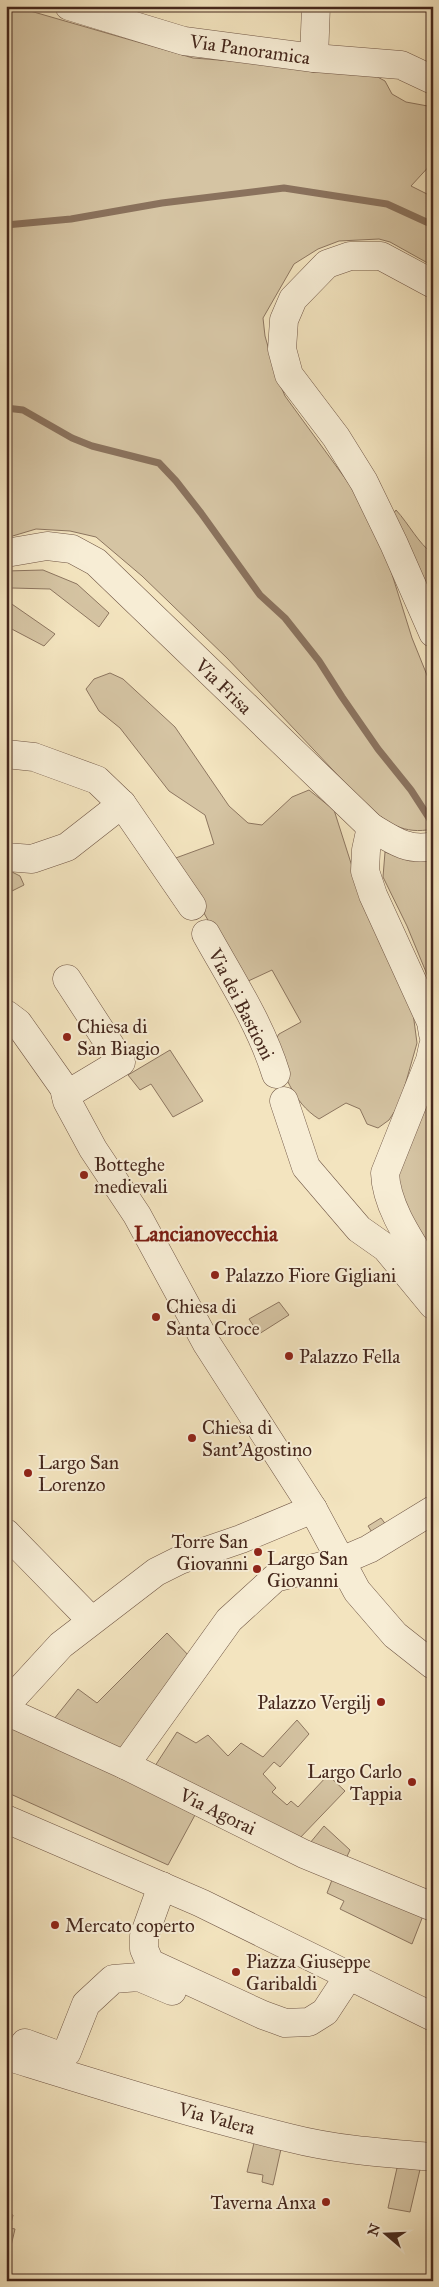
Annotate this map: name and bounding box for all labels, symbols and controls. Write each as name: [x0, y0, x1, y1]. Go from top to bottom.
street label: Via Panoramica: [187, 30, 313, 69]
street label: Via Frisa: [190, 653, 257, 720]
street label: Via dei Bastioni: [203, 944, 279, 1064]
place label: Chiesa di San Biagio: [77, 1015, 160, 1061]
marker: Chiesa di San Biagio: [61, 1031, 73, 1043]
place label: Botteghe medievali: [94, 1153, 168, 1198]
marker: Botteghe medievali: [78, 1169, 90, 1181]
district label: Lancianovecchia: [134, 1221, 279, 1247]
place label: Palazzo Fiore Gigliani: [225, 1264, 396, 1288]
marker: Palazzo Fiore Gigliani: [209, 1269, 221, 1281]
place label: Chiesa di Santa Croce: [166, 1295, 260, 1340]
marker: Chiesa di Santa Croce: [150, 1311, 162, 1323]
place label: Palazzo Fella: [299, 1345, 401, 1368]
marker: Palazzo Fella: [283, 1350, 295, 1362]
place label: Chiesa di Sant'Agostino: [202, 1416, 312, 1462]
marker: Chiesa di Sant'Agostino: [186, 1432, 198, 1444]
place label: Largo San Lorenzo: [38, 1451, 119, 1496]
marker: Largo San Lorenzo: [22, 1467, 34, 1479]
place label: Torre San Giovanni: [172, 1530, 248, 1575]
marker: Torre San Giovanni: [252, 1546, 264, 1558]
place label: Largo San Giovanni: [267, 1547, 348, 1592]
marker: Largo San Giovanni: [251, 1563, 263, 1575]
place label: Palazzo Vergilj: [257, 1691, 371, 1715]
marker: Palazzo Vergilj: [375, 1696, 387, 1708]
place label: Largo Carlo Tappia: [307, 1760, 403, 1805]
marker: Largo Carlo Tappia: [406, 1776, 418, 1788]
street label: Via Agorai: [174, 1783, 260, 1841]
place label: Mercato coperto: [65, 1914, 195, 1937]
marker: Mercato coperto: [49, 1919, 61, 1931]
place label: Piazza Giuseppe Garibaldi: [246, 1950, 371, 1995]
marker: Piazza Giuseppe Garibaldi: [230, 1966, 242, 1978]
street label: Via Valera: [175, 2097, 259, 2140]
place label: Taverna Anxa: [210, 2191, 317, 2214]
marker: Taverna Anxa: [320, 2196, 332, 2208]
north arrow: [362, 2210, 412, 2260]
text: N: [364, 2221, 384, 2238]

